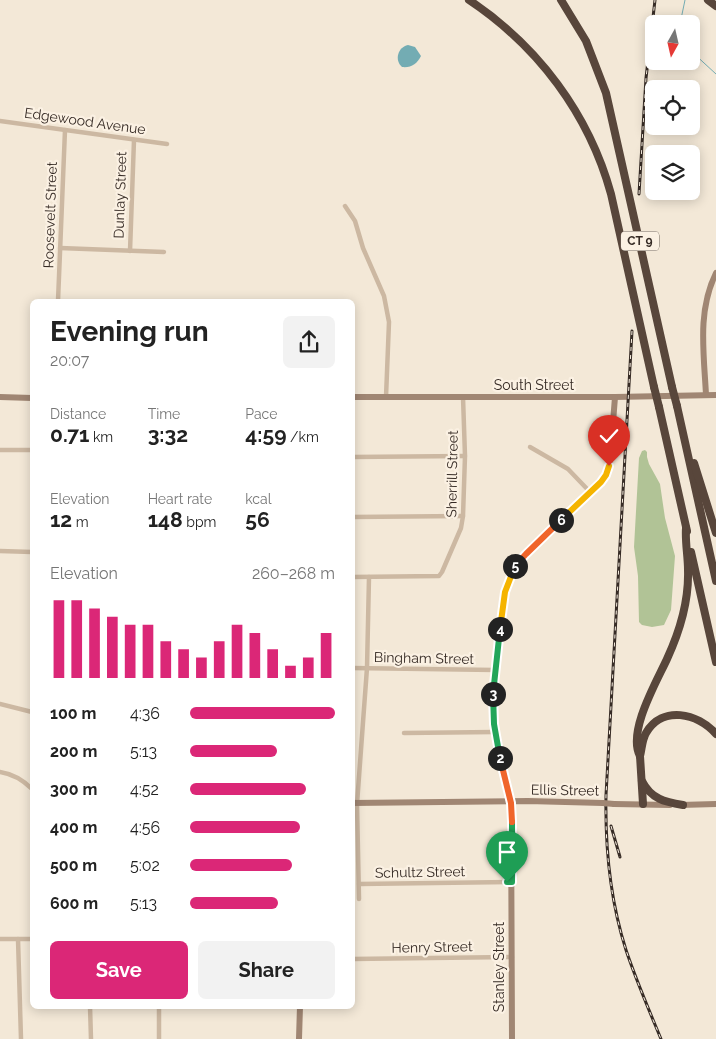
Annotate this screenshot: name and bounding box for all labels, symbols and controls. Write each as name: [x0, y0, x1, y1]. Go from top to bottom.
north arrow: [645, 15, 700, 70]
map controls: [645, 15, 700, 200]
button: locate: [645, 80, 700, 135]
street label: Edgewood Avenue: [23, 105, 147, 137]
button: layers: [645, 145, 700, 200]
street label: Dunlay Street: [110, 151, 130, 239]
street label: Roosevelt Street: [40, 161, 60, 269]
road number: CT 9: [621, 232, 659, 250]
text: Evening run: [50, 315, 209, 348]
button: share: [283, 316, 335, 368]
text: 20:07: [50, 351, 89, 370]
street label: South Street: [494, 377, 574, 393]
text: Distance: [50, 406, 106, 422]
text: Time: [148, 406, 180, 422]
text: Pace: [245, 406, 277, 422]
pin: [588, 415, 630, 466]
text: 0.71: [50, 422, 89, 447]
text: 3:32: [148, 422, 188, 447]
text: 4:59: [245, 422, 287, 447]
icon: check: [595, 422, 623, 450]
text: km: [89, 429, 113, 445]
text: /km: [287, 429, 319, 445]
street label: Sherrill Street: [443, 430, 461, 518]
text: Elevation: [50, 491, 109, 507]
text: Heart rate: [148, 491, 212, 507]
text: kcal: [245, 491, 272, 507]
text: 12: [50, 507, 72, 532]
text: 148: [148, 507, 183, 532]
text: 56: [245, 507, 270, 532]
pin: 6: [548, 508, 574, 532]
text: 6: [557, 512, 566, 528]
text: m: [72, 514, 89, 530]
text: bpm: [183, 514, 216, 530]
pin: 5: [502, 554, 528, 578]
text: 5: [512, 558, 519, 574]
text: Elevation: [50, 564, 118, 583]
text: 260–268 m: [252, 564, 335, 583]
pin: 4: [488, 616, 512, 642]
text: 4: [497, 621, 505, 637]
street label: Bingham Street: [374, 649, 475, 667]
pin: 3: [480, 682, 506, 706]
text: 3: [490, 686, 497, 702]
text: 100 m: [50, 704, 96, 723]
text: 4:36: [130, 704, 160, 723]
text: 200 m: [50, 742, 97, 761]
text: 5:13: [130, 742, 157, 761]
pin: 2: [488, 746, 512, 770]
text: 2: [497, 750, 504, 766]
text: 300 m: [50, 780, 97, 799]
text: 4:52: [130, 780, 159, 799]
street label: Ellis Street: [531, 781, 600, 799]
text: 400 m: [50, 818, 98, 837]
text: 4:56: [130, 818, 160, 837]
pin: [486, 831, 528, 882]
icon: arrive: [493, 838, 521, 866]
text: 500 m: [50, 856, 97, 875]
text: 5:02: [130, 856, 160, 875]
street label: Schultz Street: [375, 863, 466, 881]
text: 600 m: [50, 894, 98, 913]
text: 5:13: [130, 894, 157, 913]
street label: Stanley Street: [491, 922, 507, 1012]
street label: Henry Street: [391, 938, 473, 956]
button: Save: [50, 941, 188, 999]
button: Share: [198, 941, 335, 999]

